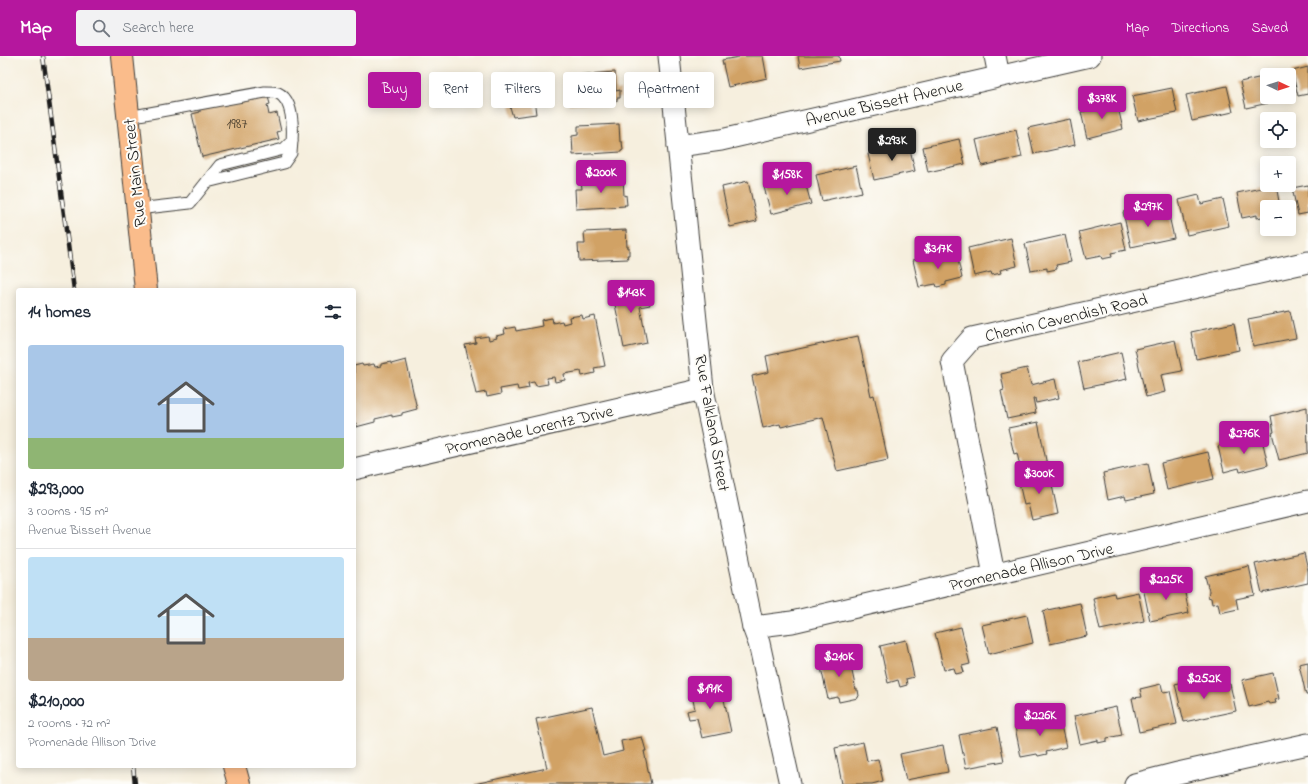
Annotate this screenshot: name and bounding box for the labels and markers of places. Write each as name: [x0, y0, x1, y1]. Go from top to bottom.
pin: $378K: [1074, 86, 1130, 120]
pin: $293K: [864, 128, 920, 162]
pin: $200K: [573, 160, 629, 194]
pin: $158K: [759, 162, 815, 196]
pin: $297K: [1120, 194, 1176, 228]
pin: $317K: [910, 236, 966, 270]
pin: $143K: [603, 280, 659, 314]
pin: $276K: [1216, 421, 1272, 455]
pin: $300K: [1011, 461, 1067, 495]
pin: $225K: [1138, 567, 1194, 601]
pin: $210K: [811, 644, 867, 678]
pin: $252K: [1176, 666, 1232, 700]
pin: $191K: [682, 676, 738, 710]
pin: $226K: [1012, 703, 1068, 737]

